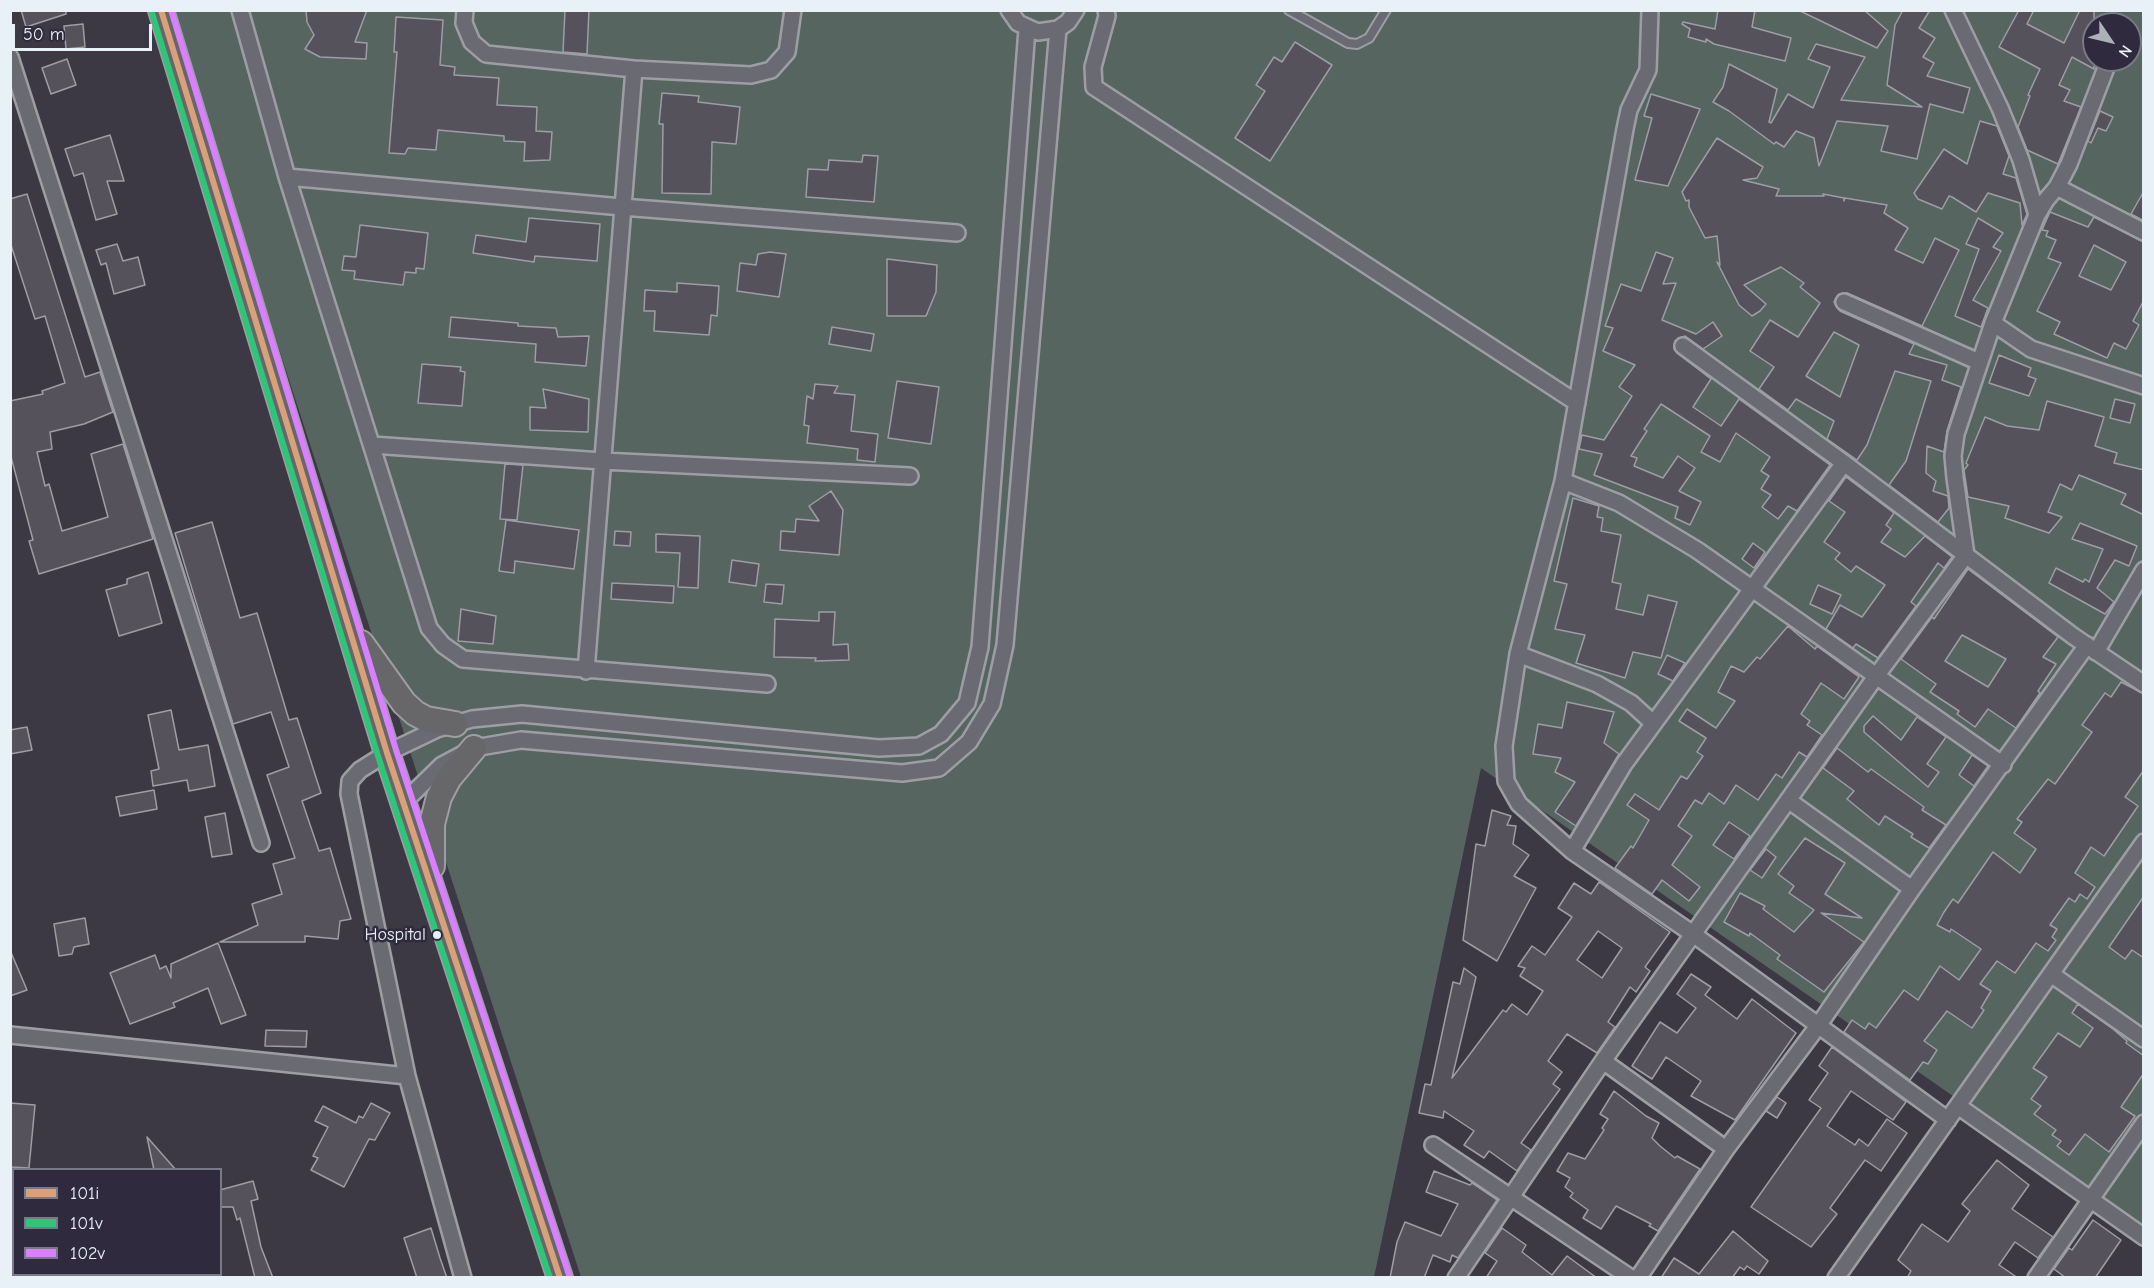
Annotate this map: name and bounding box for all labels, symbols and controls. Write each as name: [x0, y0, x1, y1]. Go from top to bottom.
scale bar: [15, 12, 154, 50]
north arrow: [2082, 12, 2142, 72]
text: 50 m: [23, 24, 65, 45]
text: N: [2115, 42, 2135, 61]
place label: Hospital: [365, 924, 426, 946]
marker: Hospital: [431, 929, 443, 941]
legend: [12, 1168, 222, 1276]
text: 101i: [70, 1183, 99, 1204]
text: 101v: [70, 1213, 103, 1234]
text: 102v: [70, 1243, 105, 1264]

